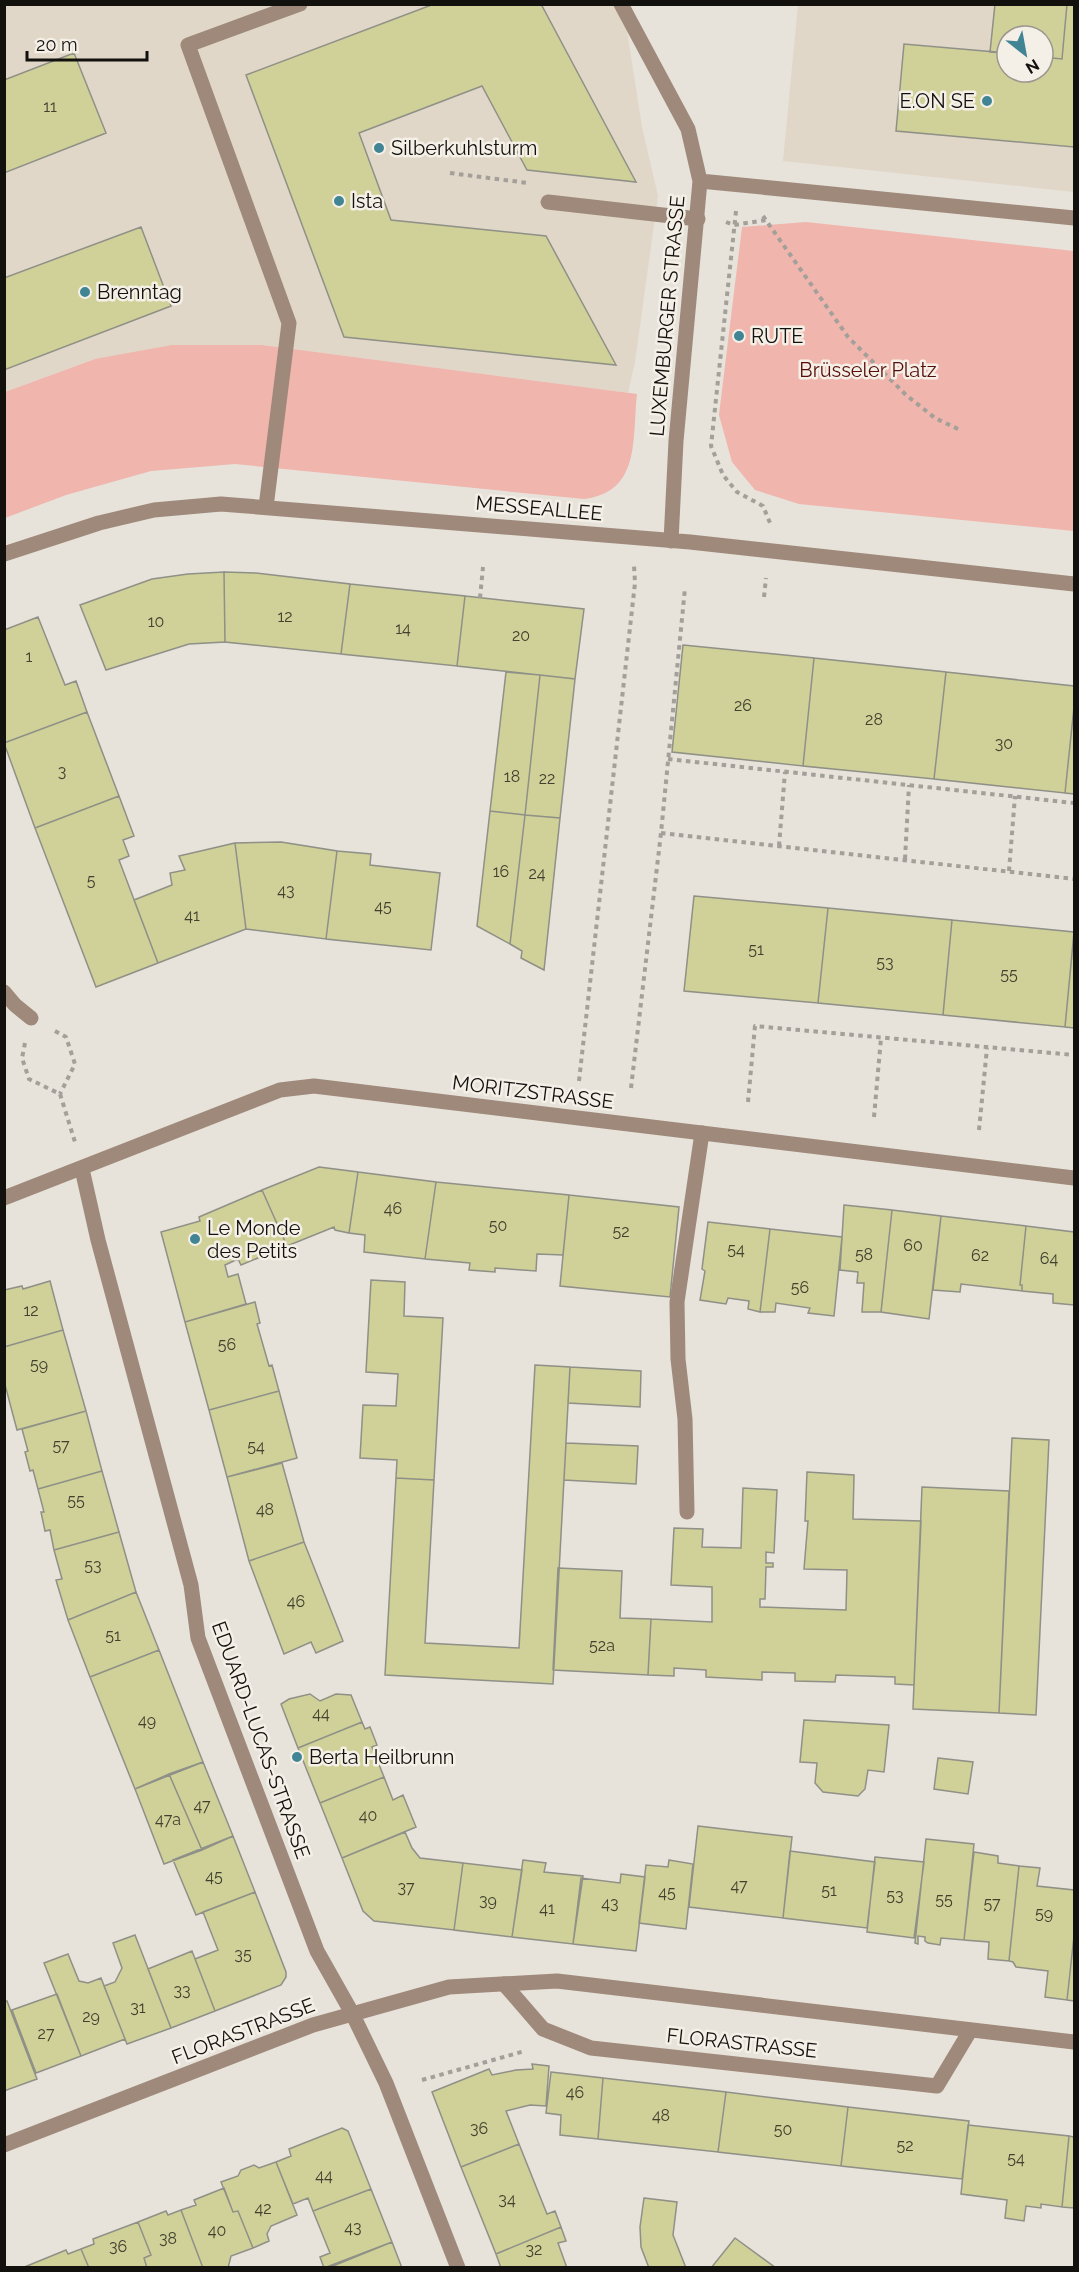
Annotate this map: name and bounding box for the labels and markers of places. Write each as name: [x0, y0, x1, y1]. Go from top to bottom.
place label: E.ON SE: [899, 89, 975, 113]
marker: E.ON SE: [980, 94, 994, 108]
place label: Silberkuhlsturm: [391, 136, 537, 160]
marker: Silberkuhlsturm: [372, 141, 386, 155]
place label: Ista: [351, 189, 383, 213]
marker: Ista: [332, 194, 346, 208]
place label: Brenntag: [97, 280, 182, 304]
marker: Brenntag: [78, 285, 92, 299]
place label: RUTE: [751, 324, 804, 348]
marker: RUTE: [732, 329, 746, 343]
place label: Le Monde des Petits: [207, 1216, 301, 1263]
marker: Le Monde des Petits: [188, 1232, 202, 1246]
place label: Berta Heilbrunn: [309, 1745, 454, 1769]
marker: Berta Heilbrunn: [290, 1750, 304, 1764]

